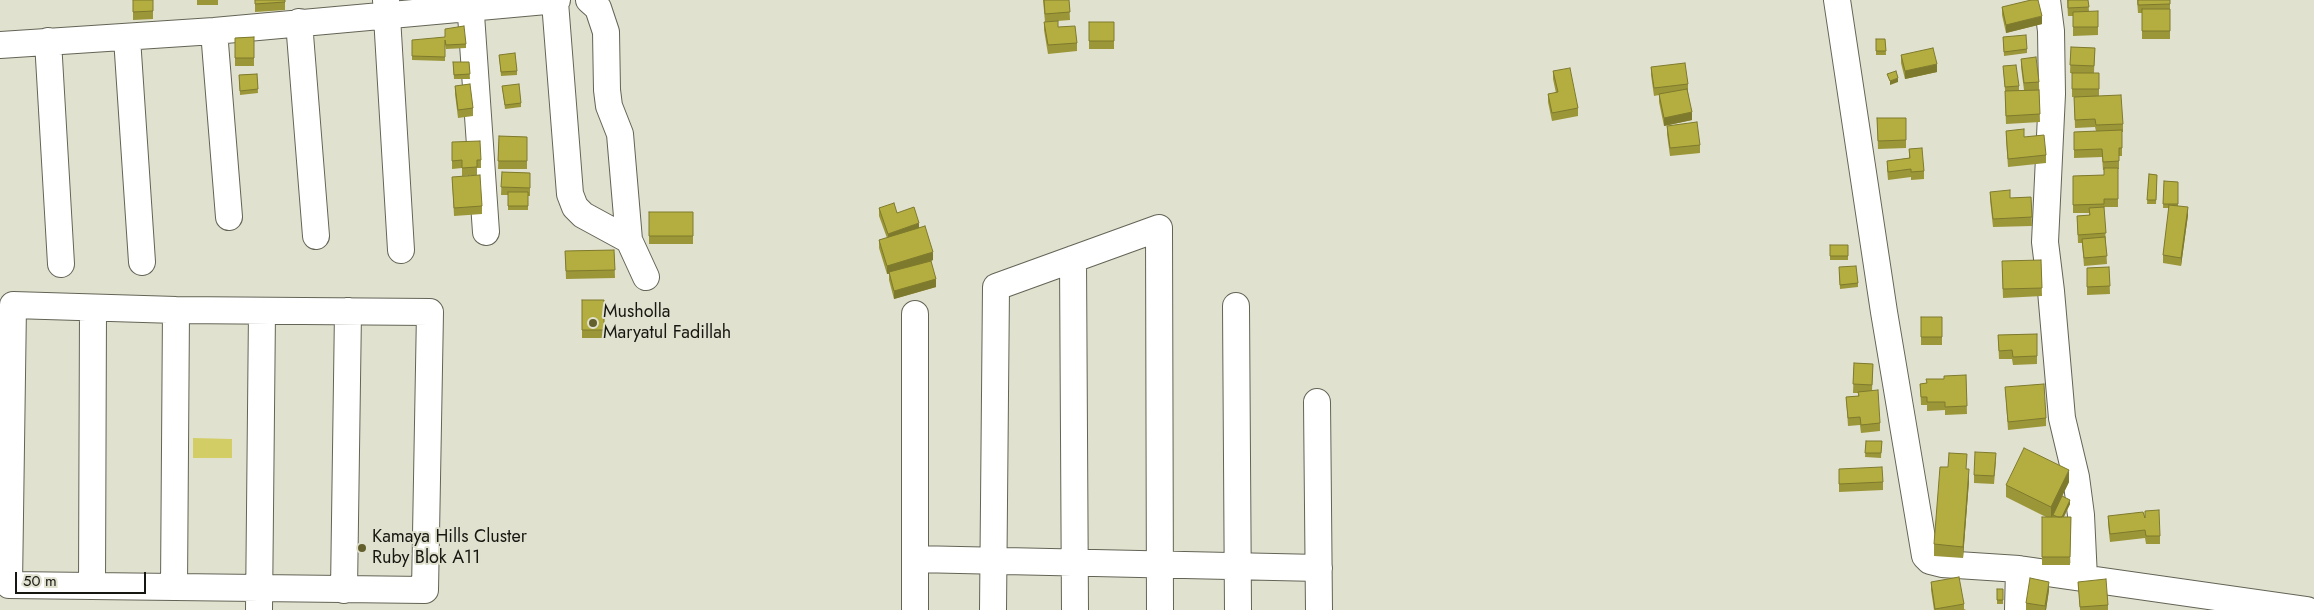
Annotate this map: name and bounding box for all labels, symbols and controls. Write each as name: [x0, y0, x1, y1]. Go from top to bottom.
place label: Musholla Maryatul Fadillah: [603, 302, 731, 344]
marker: Musholla Maryatul Fadillah: [587, 317, 599, 329]
place label: Kamaya Hills Cluster Ruby Blok A11: [372, 527, 527, 570]
marker: Kamaya Hills Cluster Ruby Blok A11: [356, 542, 368, 554]
scale bar: [18, 562, 149, 594]
text: 50 m: [23, 570, 57, 592]

